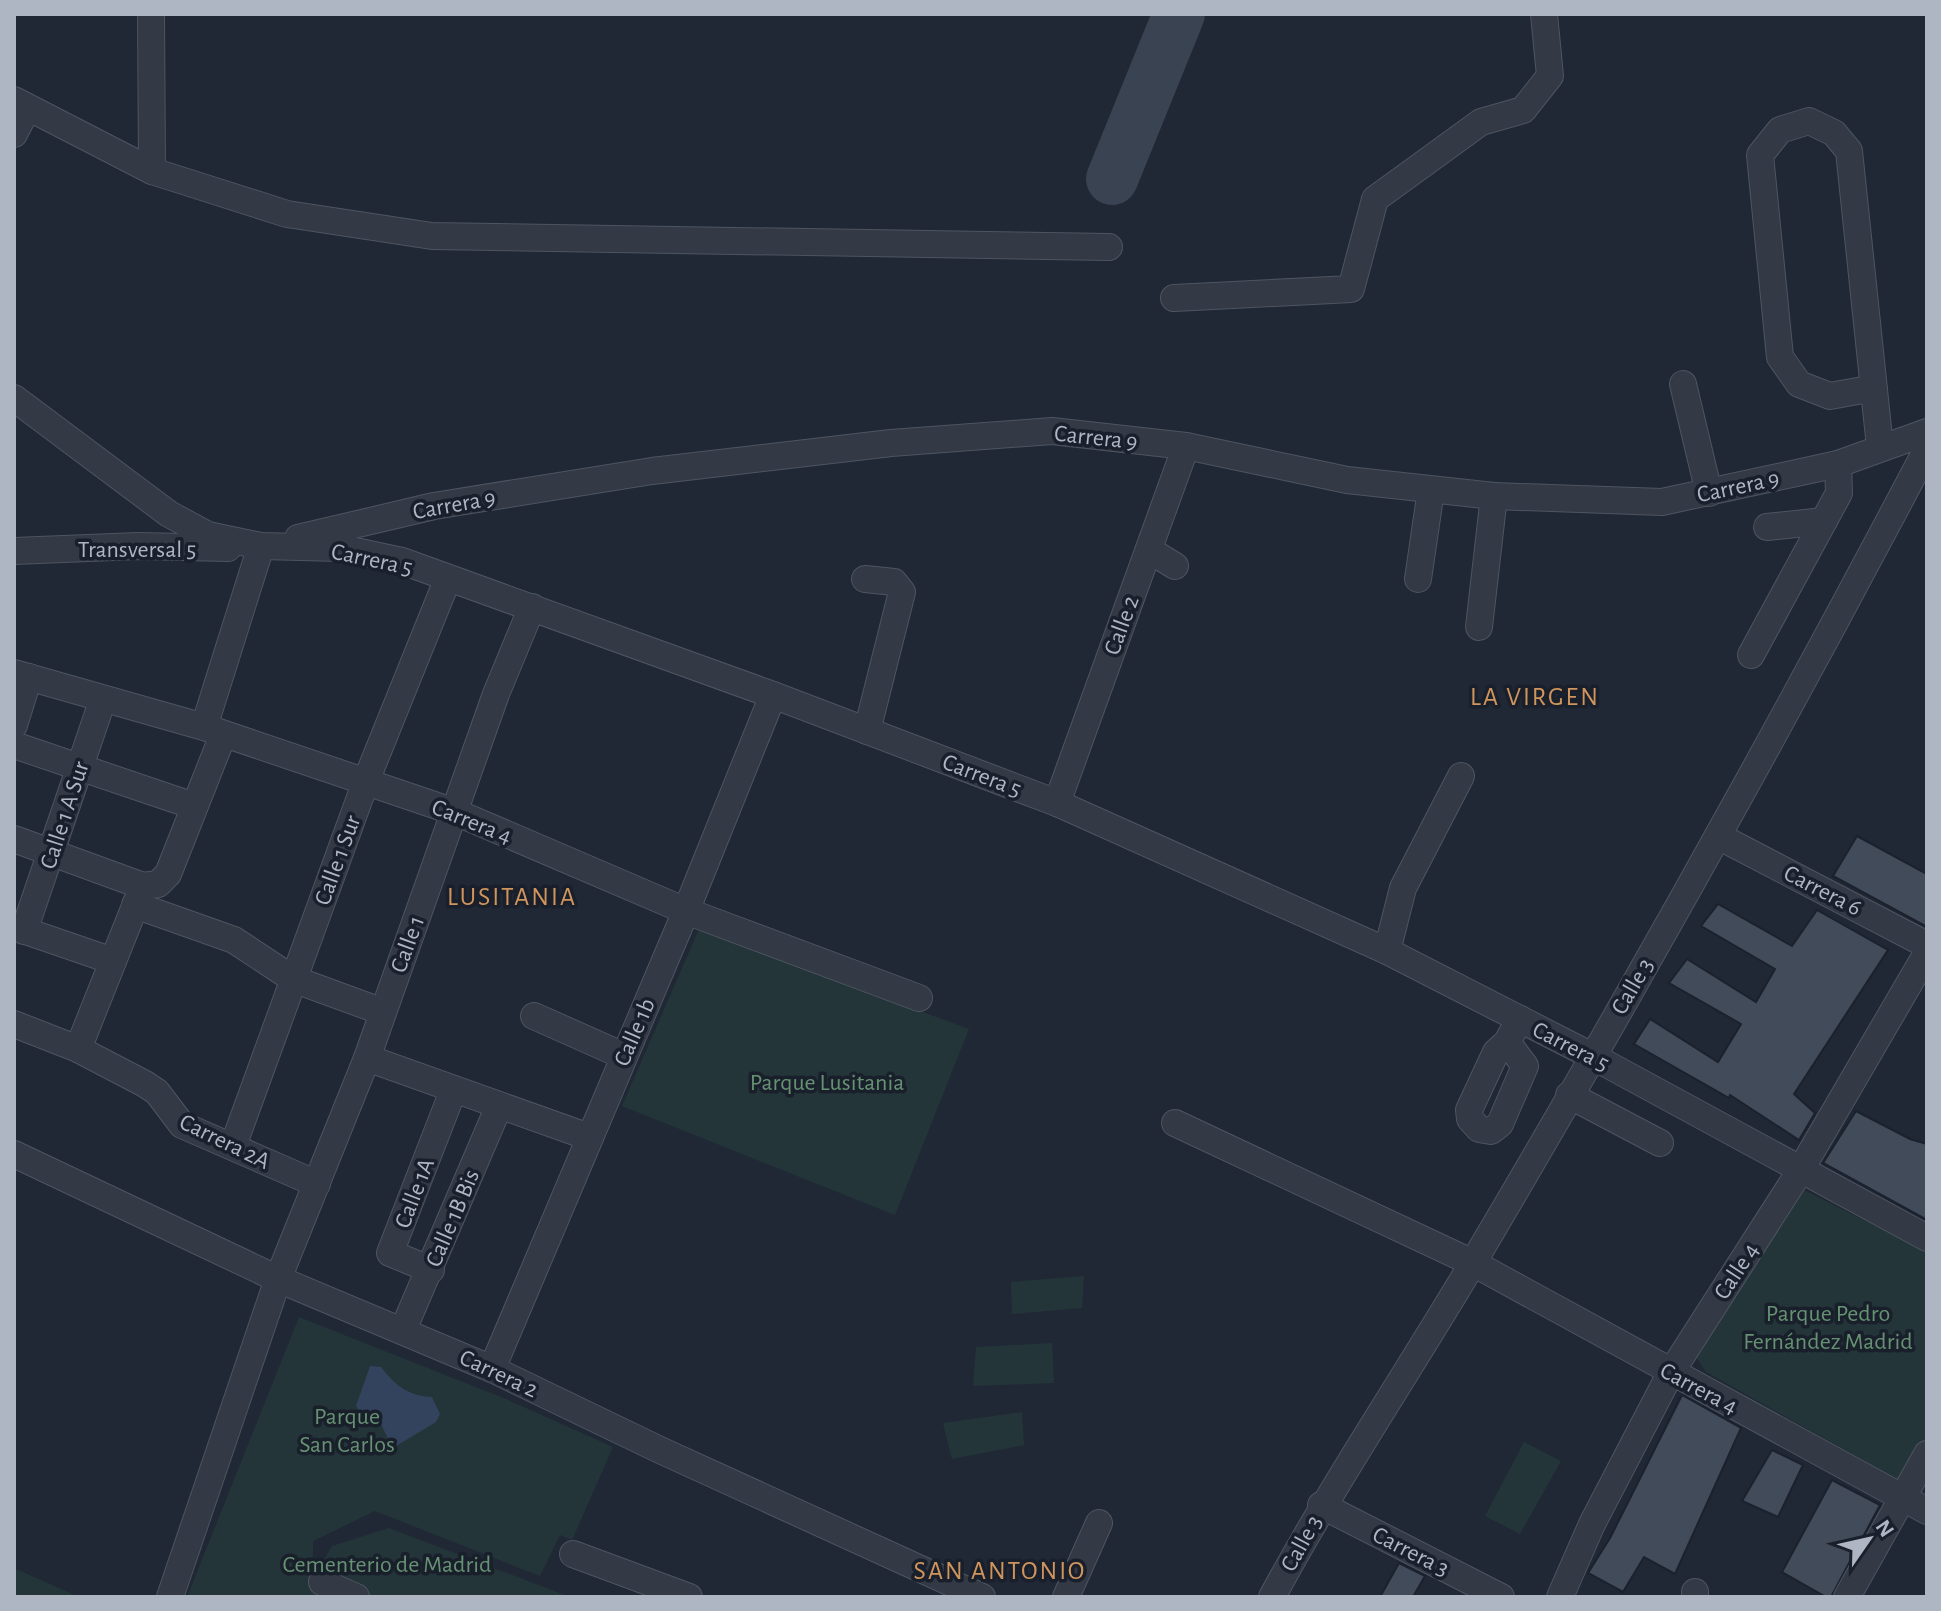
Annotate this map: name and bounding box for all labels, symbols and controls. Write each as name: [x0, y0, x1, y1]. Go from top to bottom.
street label: Carrera 9: [1053, 422, 1139, 454]
street label: Carrera 9: [1695, 467, 1782, 507]
street label: Carrera 9: [411, 486, 497, 524]
street label: Transversal 5: [78, 538, 196, 562]
street label: Carrera 5: [329, 540, 415, 580]
street label: Calle 2: [1100, 592, 1144, 658]
district label: LA VIRGEN: [1470, 684, 1600, 710]
street label: Carrera 5: [939, 750, 1024, 802]
street label: Calle 1 A Sur: [36, 758, 94, 872]
street label: Carrera 4: [428, 795, 515, 849]
street label: Calle 1 Sur: [311, 812, 365, 908]
street label: Carrera 6: [1780, 861, 1865, 921]
district label: LUSITANIA: [447, 884, 577, 910]
street label: Calle 1: [387, 913, 429, 976]
street label: Calle 3: [1607, 954, 1658, 1019]
street label: Calle 1b: [610, 995, 660, 1070]
street label: Carrera 5: [1528, 1017, 1613, 1076]
park label: Parque Lusitania: [750, 1071, 904, 1095]
street label: Carrera 2A: [176, 1110, 274, 1174]
street label: Calle 1A: [391, 1155, 439, 1232]
street label: Calle 1B Bis: [422, 1166, 484, 1271]
street label: Calle 4: [1710, 1239, 1764, 1304]
park label: Parque Pedro Fernández Madrid: [1743, 1302, 1913, 1354]
street label: Carrera 2: [456, 1345, 541, 1402]
street label: Carrera 4: [1656, 1359, 1741, 1419]
park label: Parque San Carlos: [299, 1405, 395, 1457]
north arrow: [1829, 1499, 1909, 1579]
street label: Calle 3: [1277, 1511, 1327, 1576]
text: N: [1871, 1516, 1898, 1541]
street label: Carrera 3: [1368, 1523, 1453, 1581]
park label: Cementerio de Madrid: [282, 1553, 492, 1577]
district label: SAN ANTONIO: [914, 1558, 1086, 1584]

